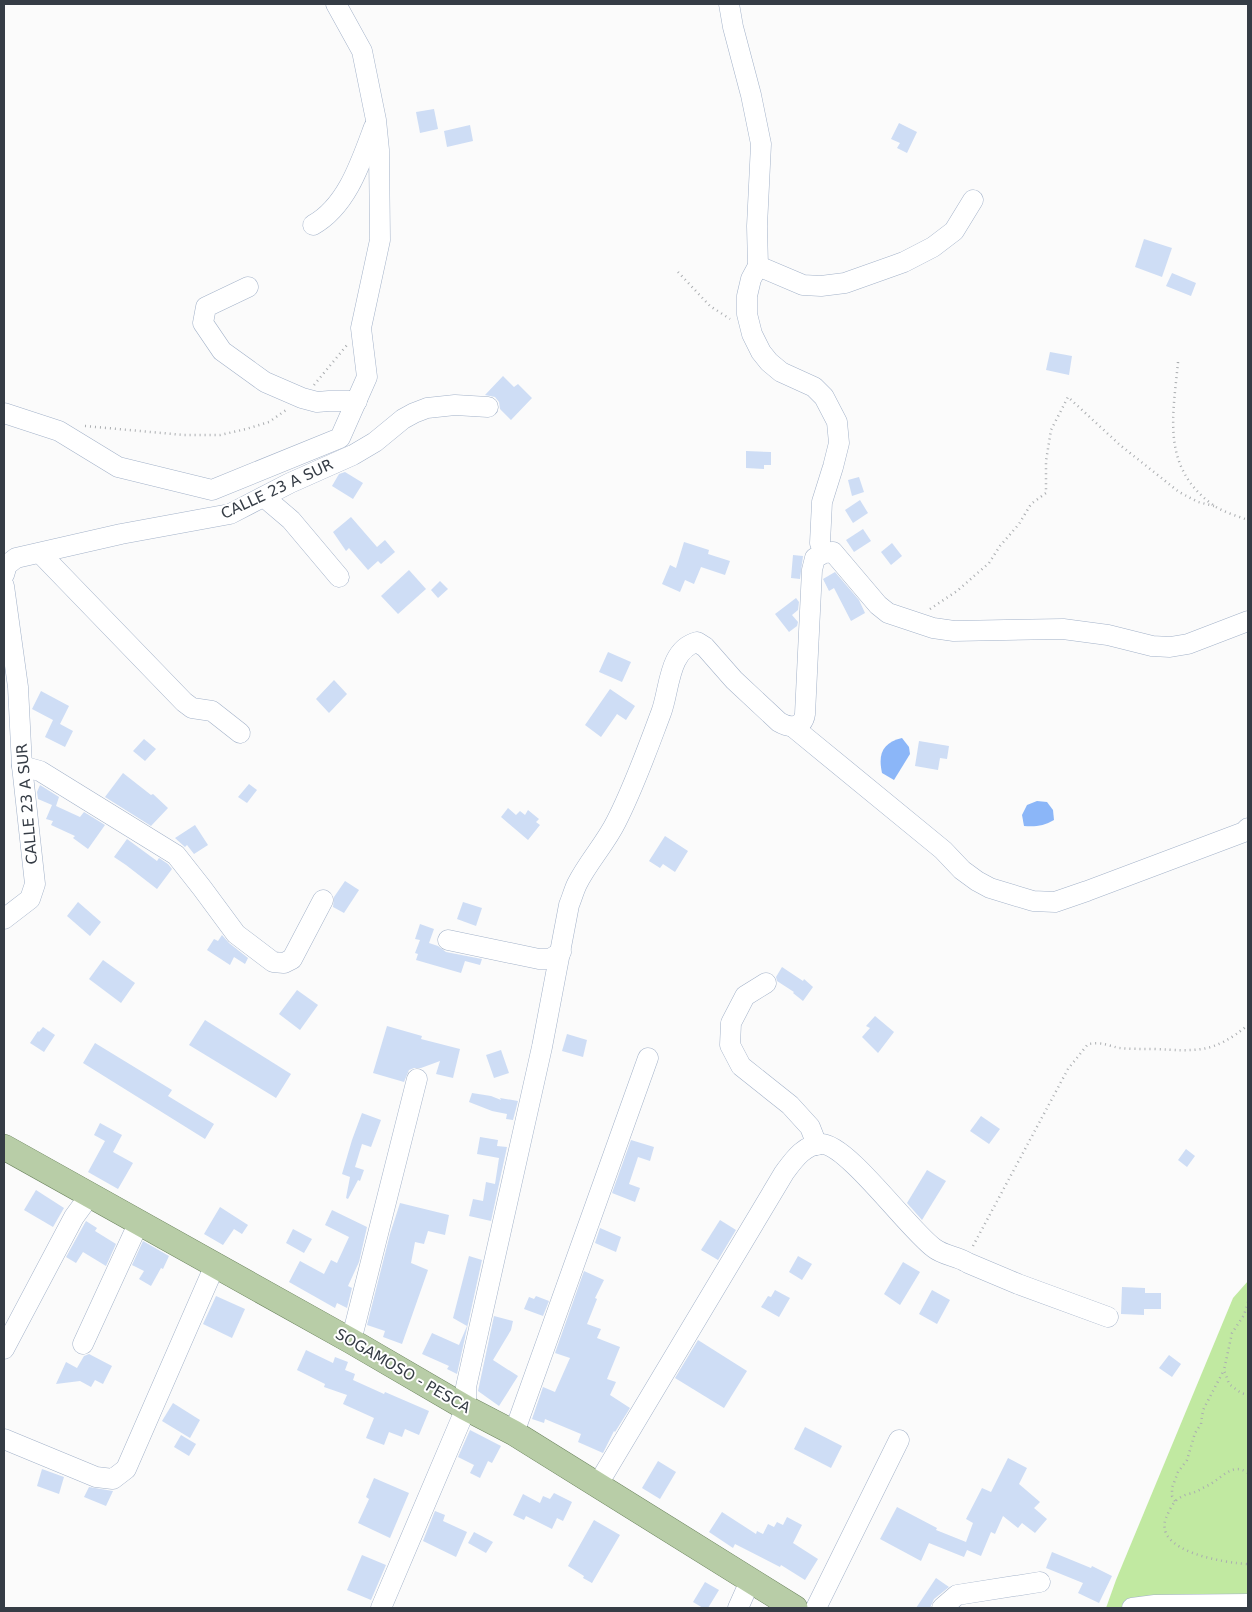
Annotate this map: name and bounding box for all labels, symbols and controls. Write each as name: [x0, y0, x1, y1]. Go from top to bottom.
street label: CALLE 23 A SUR: [218, 455, 336, 523]
street label: CALLE 23 A SUR: [13, 743, 41, 865]
street label: SOGAMOSO - PESCA: [332, 1325, 474, 1417]

